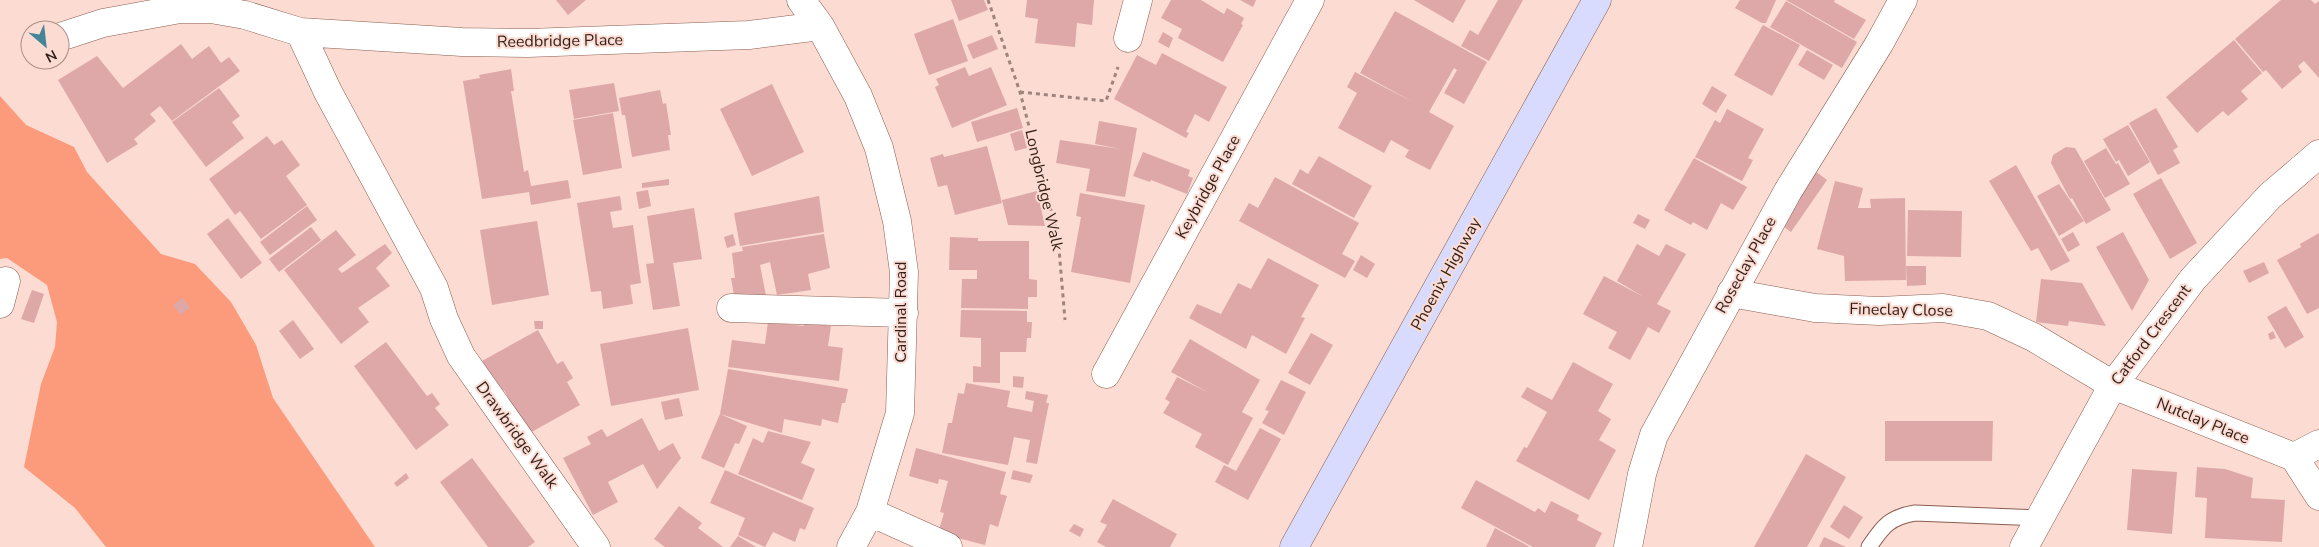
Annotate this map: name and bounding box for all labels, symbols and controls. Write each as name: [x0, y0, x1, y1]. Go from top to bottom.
north arrow: [20, 20, 70, 70]
street label: Reedbridge Place: [497, 29, 623, 53]
text: N: [42, 45, 60, 67]
street label: Longbridge Walk: [1019, 127, 1069, 254]
street label: Keybridge Place: [1170, 131, 1246, 243]
street label: Phoenix Highway: [1406, 213, 1487, 334]
street label: Roseclay Place: [1710, 213, 1782, 317]
street label: Cardinal Road: [890, 261, 912, 363]
street label: Catford Crescent: [2106, 280, 2196, 390]
street label: Fineclay Close: [1849, 298, 1953, 322]
street label: Drawbridge Walk: [471, 377, 564, 494]
street label: Nutclay Place: [2153, 392, 2253, 450]

